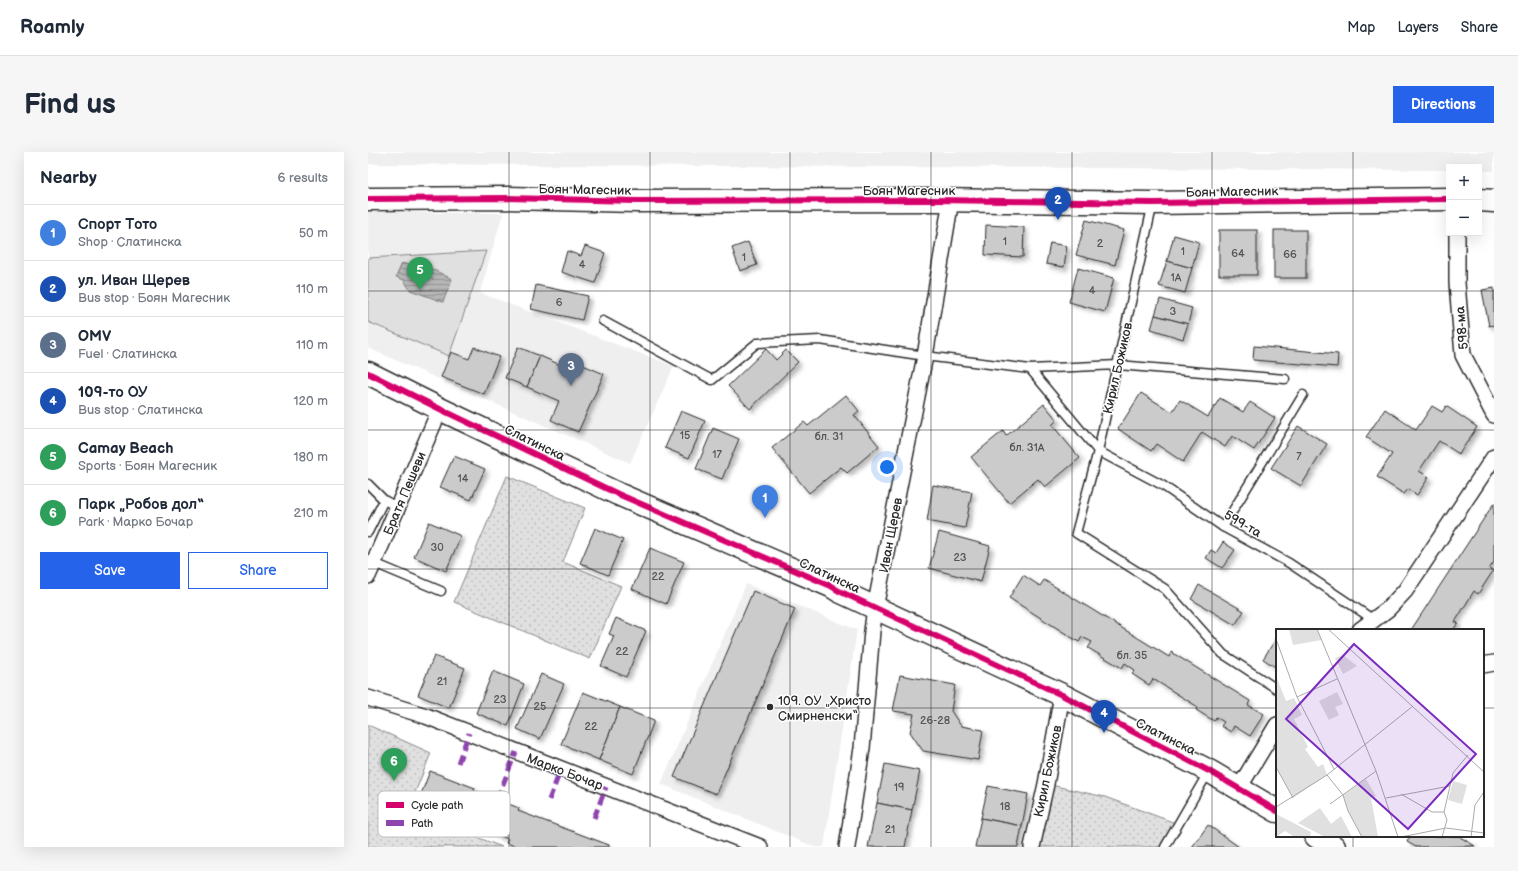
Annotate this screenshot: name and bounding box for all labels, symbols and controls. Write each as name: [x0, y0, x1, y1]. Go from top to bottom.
text: Roamly: [20, 16, 84, 39]
text: Map: [1347, 19, 1375, 36]
text: Layers: [1397, 19, 1439, 36]
text: Share: [1461, 19, 1498, 36]
button: Directions: [1393, 86, 1494, 123]
text: Find us: [24, 88, 116, 121]
map controls: [1446, 164, 1482, 236]
button: +: [1446, 164, 1482, 200]
text: Nearby: [40, 168, 97, 188]
text: 6 results: [278, 170, 328, 186]
street label: Боян Магесник: [539, 181, 632, 199]
street label: Боян Магесник: [863, 183, 955, 199]
street label: Боян Магесник: [1186, 183, 1279, 201]
pin: 2: [1045, 187, 1071, 220]
button: −: [1446, 200, 1482, 236]
text: Спорт Тото: [78, 215, 157, 234]
text: 1: [50, 225, 56, 241]
text: 50 m: [299, 225, 328, 241]
text: Shop · Слатинска: [78, 234, 182, 250]
house number: 1: [1003, 235, 1007, 248]
house number: 2: [1097, 237, 1104, 250]
house number: 1: [1181, 245, 1185, 258]
house number: 64: [1231, 247, 1245, 260]
house number: 66: [1283, 248, 1297, 261]
house number: 1: [742, 251, 746, 264]
pin: 5: [407, 257, 433, 290]
house number: 4: [579, 258, 586, 271]
text: ул. Иван Щерев: [78, 271, 190, 290]
house number: 1А: [1171, 271, 1182, 284]
text: 2: [49, 281, 57, 297]
text: 110 m: [296, 281, 328, 297]
house number: 4: [1089, 284, 1096, 297]
text: Bus stop · Боян Магесник: [78, 290, 230, 306]
house number: 6: [556, 296, 563, 309]
house number: 3: [1170, 305, 1177, 318]
street label: 598-ма: [1452, 305, 1472, 350]
street label: Кирил Божиков: [1100, 321, 1136, 415]
text: OMV: [78, 327, 111, 346]
text: 3: [49, 337, 57, 353]
text: 110 m: [296, 337, 328, 353]
text: Fuel · Слатинска: [78, 346, 177, 362]
pin: 3: [558, 353, 584, 386]
text: 109-то ОУ: [78, 383, 148, 402]
text: 4: [49, 393, 57, 409]
text: 120 m: [293, 393, 328, 409]
text: Bus stop · Слатинска: [78, 402, 203, 418]
street label: Слатинска: [502, 421, 568, 465]
house number: 15: [680, 429, 690, 442]
house number: бл. 31: [815, 430, 843, 443]
text: Camay Beach: [78, 439, 173, 458]
house number: бл. 31А: [1009, 441, 1045, 454]
house number: 17: [712, 448, 722, 461]
text: 5: [49, 449, 57, 465]
text: 180 m: [293, 449, 328, 465]
street label: Братя Пешеви: [380, 449, 430, 538]
house number: 7: [1296, 450, 1302, 463]
your location: [877, 457, 897, 477]
text: Sports · Боян Магесник: [78, 458, 217, 474]
house number: 14: [458, 472, 469, 485]
pin: 1: [752, 485, 778, 518]
text: Парк „Робов дол“: [78, 495, 204, 514]
street label: Иван Щерев: [876, 496, 906, 574]
text: 6: [49, 505, 57, 521]
text: 210 m: [294, 505, 328, 521]
street label: 599-та: [1221, 507, 1264, 541]
text: Park · Марко Бочар: [78, 514, 193, 530]
house number: 30: [430, 541, 444, 554]
house number: 23: [953, 551, 967, 564]
button: Save: [40, 552, 180, 589]
button: Share: [188, 552, 328, 589]
street label: Слатинска: [797, 555, 863, 597]
house number: 22: [652, 570, 665, 583]
inset map: [1276, 629, 1484, 837]
house number: 22: [616, 645, 629, 658]
house number: бл. 35: [1117, 649, 1147, 662]
house number: 21: [437, 675, 447, 688]
house number: 23: [493, 693, 507, 706]
place label: 109. ОУ „Христо Смирненски“: [778, 693, 871, 724]
house number: 25: [534, 700, 546, 713]
pin: 4: [1091, 700, 1117, 733]
marker: 109. ОУ „Христо Смирненски“: [765, 702, 775, 712]
house number: 26-28: [920, 714, 950, 727]
street label: Слатинска: [1133, 715, 1199, 759]
house number: 22: [585, 720, 598, 733]
street label: Кирил Божиков: [1030, 724, 1066, 819]
pin: 6: [381, 748, 407, 781]
street label: Марко Бочар: [524, 750, 606, 794]
house number: 19: [894, 781, 904, 794]
legend: [378, 791, 510, 837]
text: Cycle path: [411, 799, 463, 812]
house number: 18: [1000, 800, 1010, 813]
text: Path: [411, 817, 433, 830]
house number: 21: [885, 823, 895, 836]

